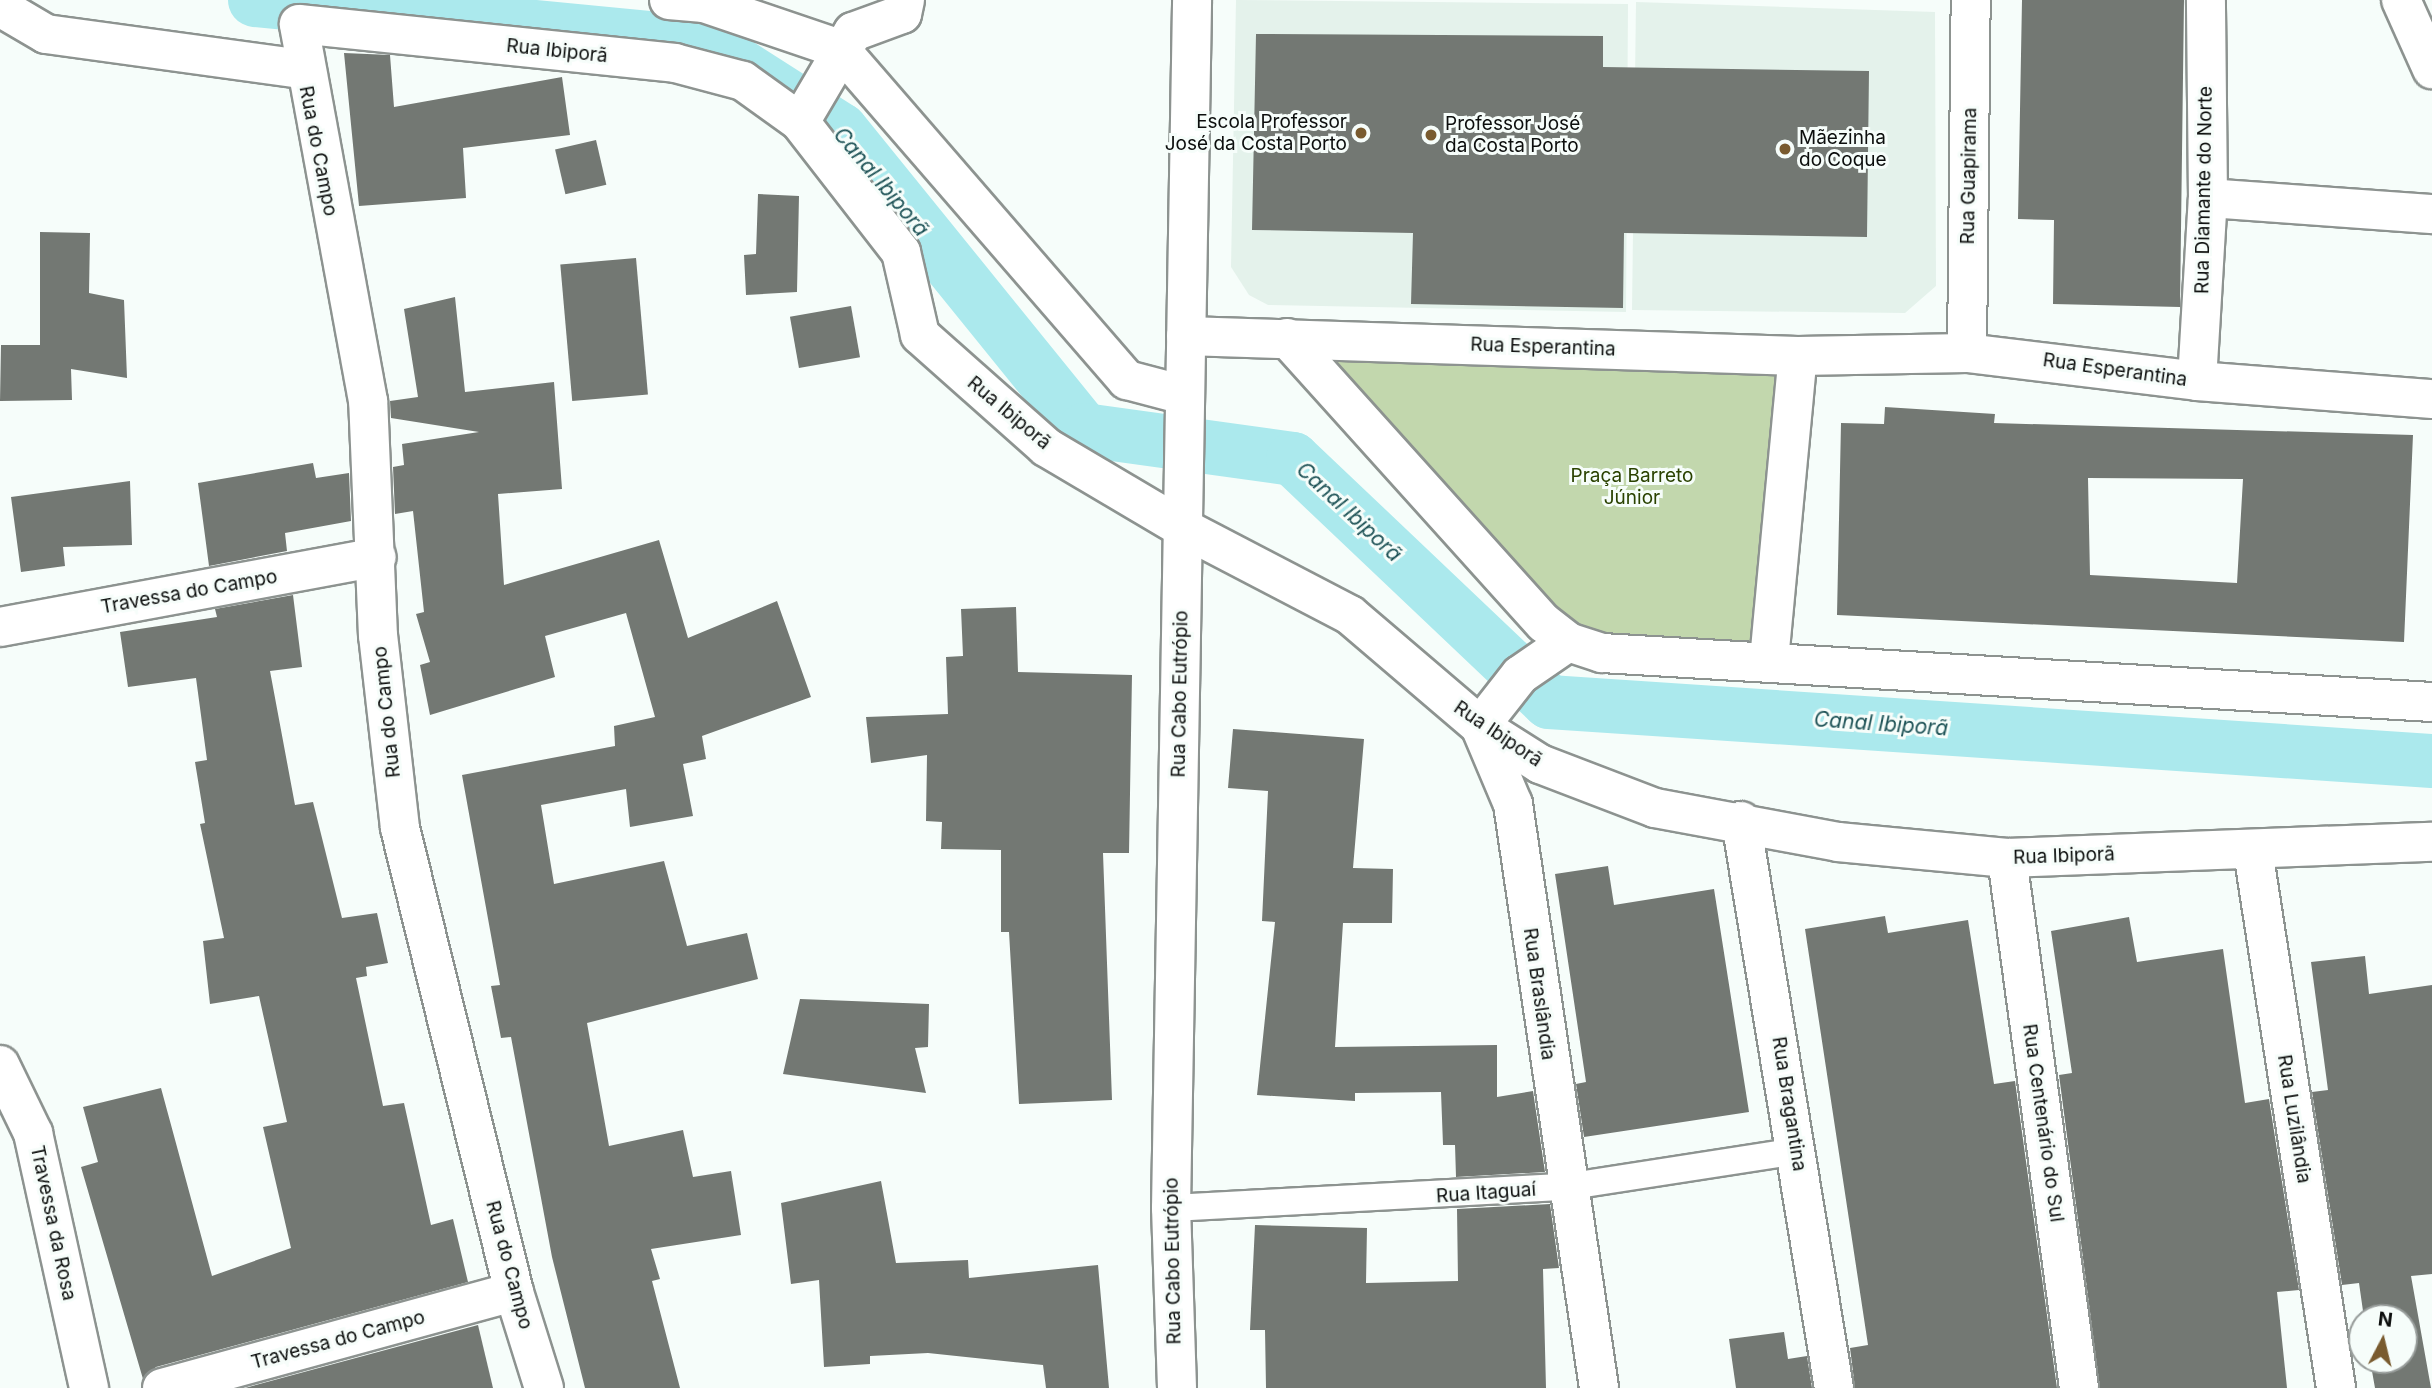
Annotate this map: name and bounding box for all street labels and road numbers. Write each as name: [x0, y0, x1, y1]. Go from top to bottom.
street label: Rua Ibiporã: [505, 34, 609, 68]
street label: Rua do Campo: [294, 84, 342, 218]
street label: Rua Diamante do Norte: [2191, 86, 2217, 294]
street label: Rua Guapirama: [1956, 107, 1982, 245]
street label: Rua Esperantina: [1470, 333, 1616, 361]
street label: Rua Esperantina: [2041, 349, 2189, 391]
street label: Rua Ibiporã: [963, 372, 1055, 454]
street label: Travessa do Campo: [99, 565, 279, 619]
street label: Rua Cabo Eutrópio: [1167, 610, 1193, 778]
street label: Rua do Campo: [369, 645, 405, 779]
street label: Rua Ibiporã: [1449, 696, 1547, 772]
street label: Rua Ibiporã: [2013, 843, 2115, 869]
street label: Rua Braslândia: [1518, 926, 1560, 1062]
street label: Rua Centenário do Sul: [2018, 1022, 2068, 1224]
street label: Rua Bragantina: [1767, 1035, 1811, 1173]
street label: Rua Luzilândia: [2273, 1053, 2315, 1185]
street label: Travessa da Rosa: [25, 1143, 81, 1303]
street label: Rua Cabo Eutrópio: [1160, 1177, 1186, 1345]
street label: Rua Itaguaí: [1435, 1178, 1537, 1208]
street label: Rua do Campo: [481, 1198, 537, 1332]
street label: Travessa do Campo: [249, 1306, 427, 1374]

